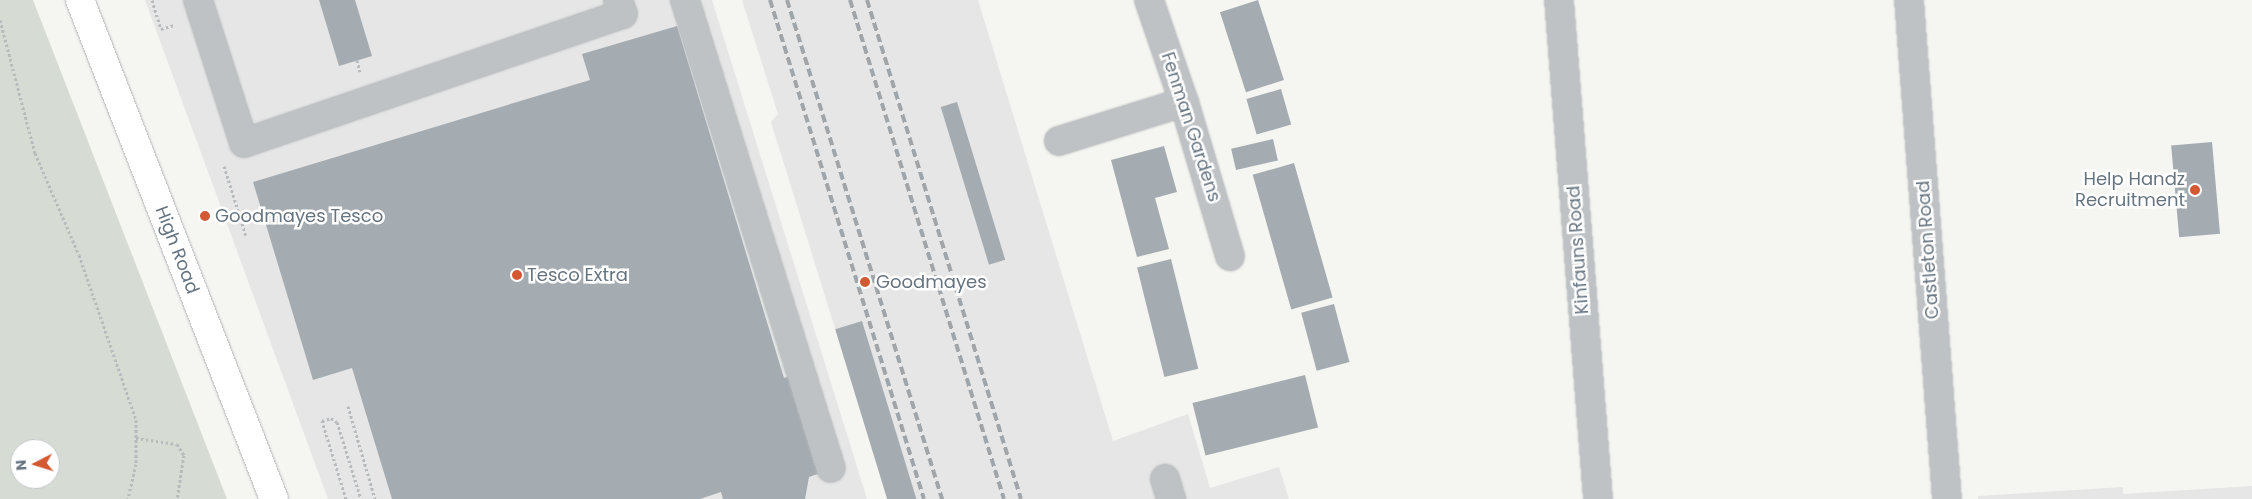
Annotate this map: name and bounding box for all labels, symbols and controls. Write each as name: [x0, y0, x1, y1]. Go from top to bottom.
street label: Fenman Gardens: [1157, 50, 1225, 204]
place label: Help Handz Recruitment: [2075, 169, 2185, 212]
street label: Castleton Road: [1912, 180, 1944, 320]
marker: Help Handz Recruitment: [2189, 184, 2201, 196]
street label: Kinfauns Road: [1563, 185, 1593, 315]
street label: High Road: [150, 203, 204, 297]
place label: Goodmayes Tesco: [215, 205, 383, 227]
marker: Goodmayes Tesco: [199, 210, 211, 222]
place label: Tesco Extra: [527, 264, 628, 286]
marker: Tesco Extra: [511, 269, 523, 281]
place label: Goodmayes: [876, 271, 987, 293]
marker: Goodmayes: [858, 275, 872, 289]
north arrow: [10, 439, 60, 489]
text: N: [11, 459, 31, 471]

